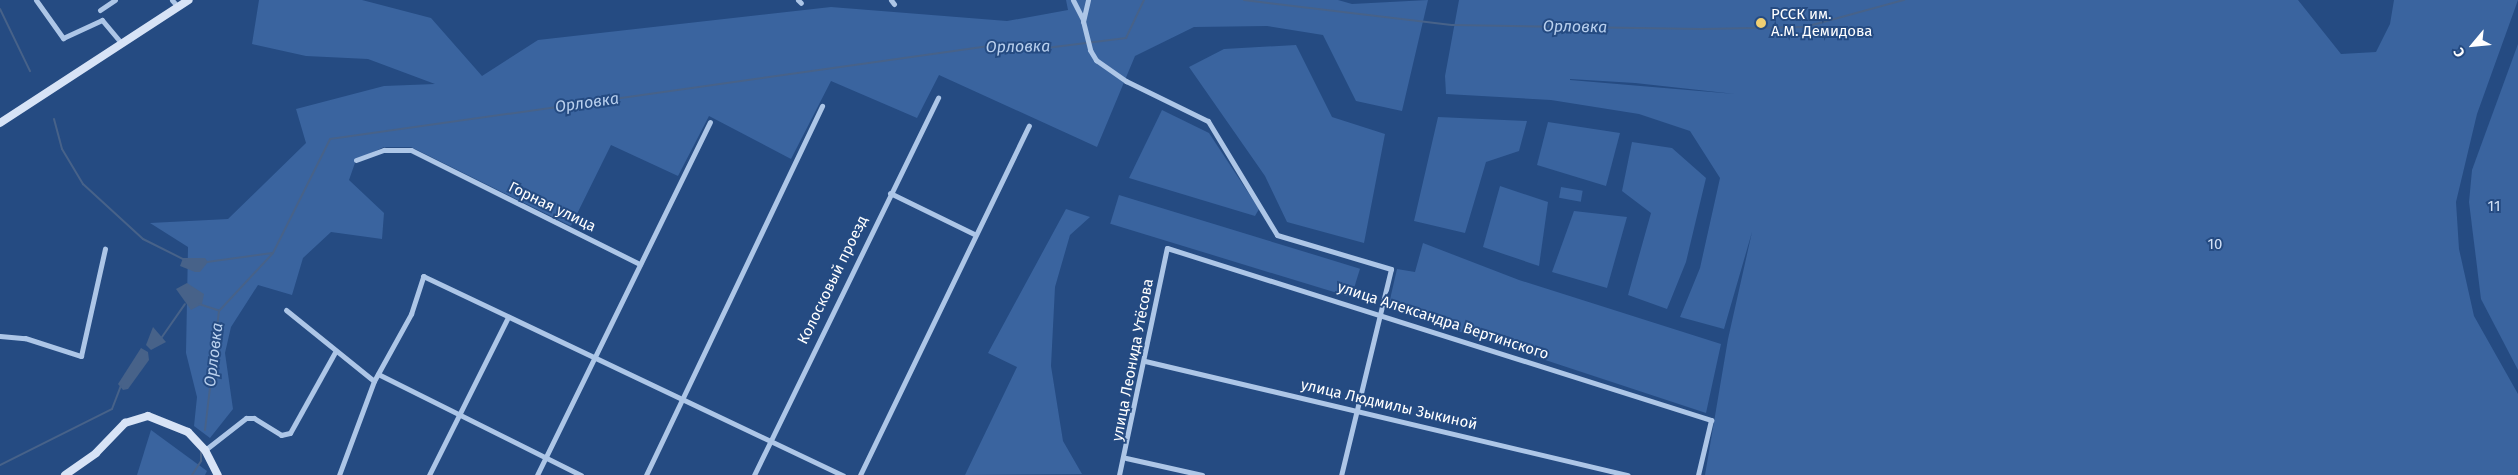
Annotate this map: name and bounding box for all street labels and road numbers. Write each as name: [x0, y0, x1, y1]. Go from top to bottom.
street label: Горная улица: [505, 178, 599, 236]
street label: Колосковый проезд: [794, 213, 872, 347]
street label: улица Леонида Утёсова: [1108, 277, 1158, 443]
street label: улица Александра Вертинского: [1335, 278, 1551, 364]
street label: улица Людмилы Зыкиной: [1299, 376, 1479, 434]

